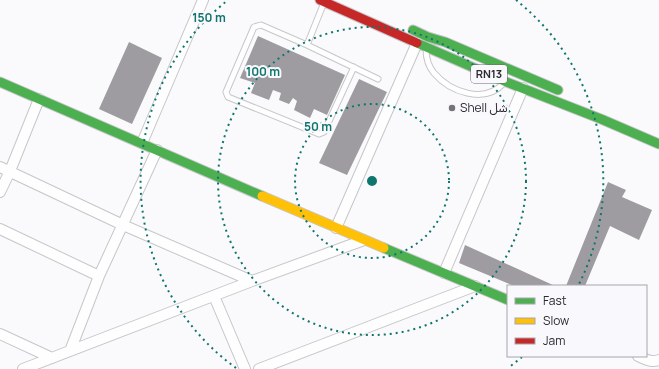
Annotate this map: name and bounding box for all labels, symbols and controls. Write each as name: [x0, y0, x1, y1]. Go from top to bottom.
text: 150 m: [192, 9, 226, 26]
text: 100 m: [246, 63, 280, 80]
road number: RN13: [471, 65, 507, 83]
place label: Shell شل: [460, 99, 508, 116]
marker: Shell شل: [447, 103, 457, 113]
text: 50 m: [304, 118, 332, 135]
centre of rings: [365, 174, 379, 188]
legend: [507, 285, 647, 357]
text: Fast: [543, 292, 567, 309]
text: Slow: [543, 312, 569, 329]
text: Jam: [543, 332, 565, 349]

